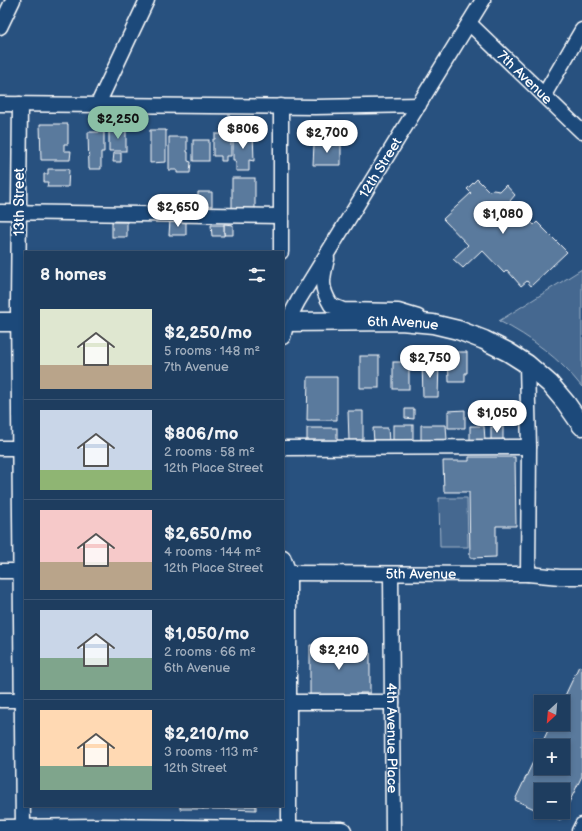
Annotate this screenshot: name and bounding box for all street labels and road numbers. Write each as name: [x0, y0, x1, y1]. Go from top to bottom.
street label: 7th Avenue: [494, 47, 556, 107]
street label: 12th Street: [355, 134, 405, 201]
street label: 13th Street: [11, 167, 28, 236]
street label: 6th Avenue: [367, 312, 440, 334]
street label: 5th Avenue: [386, 565, 456, 582]
street label: 4th Avenue Place: [383, 683, 401, 793]

